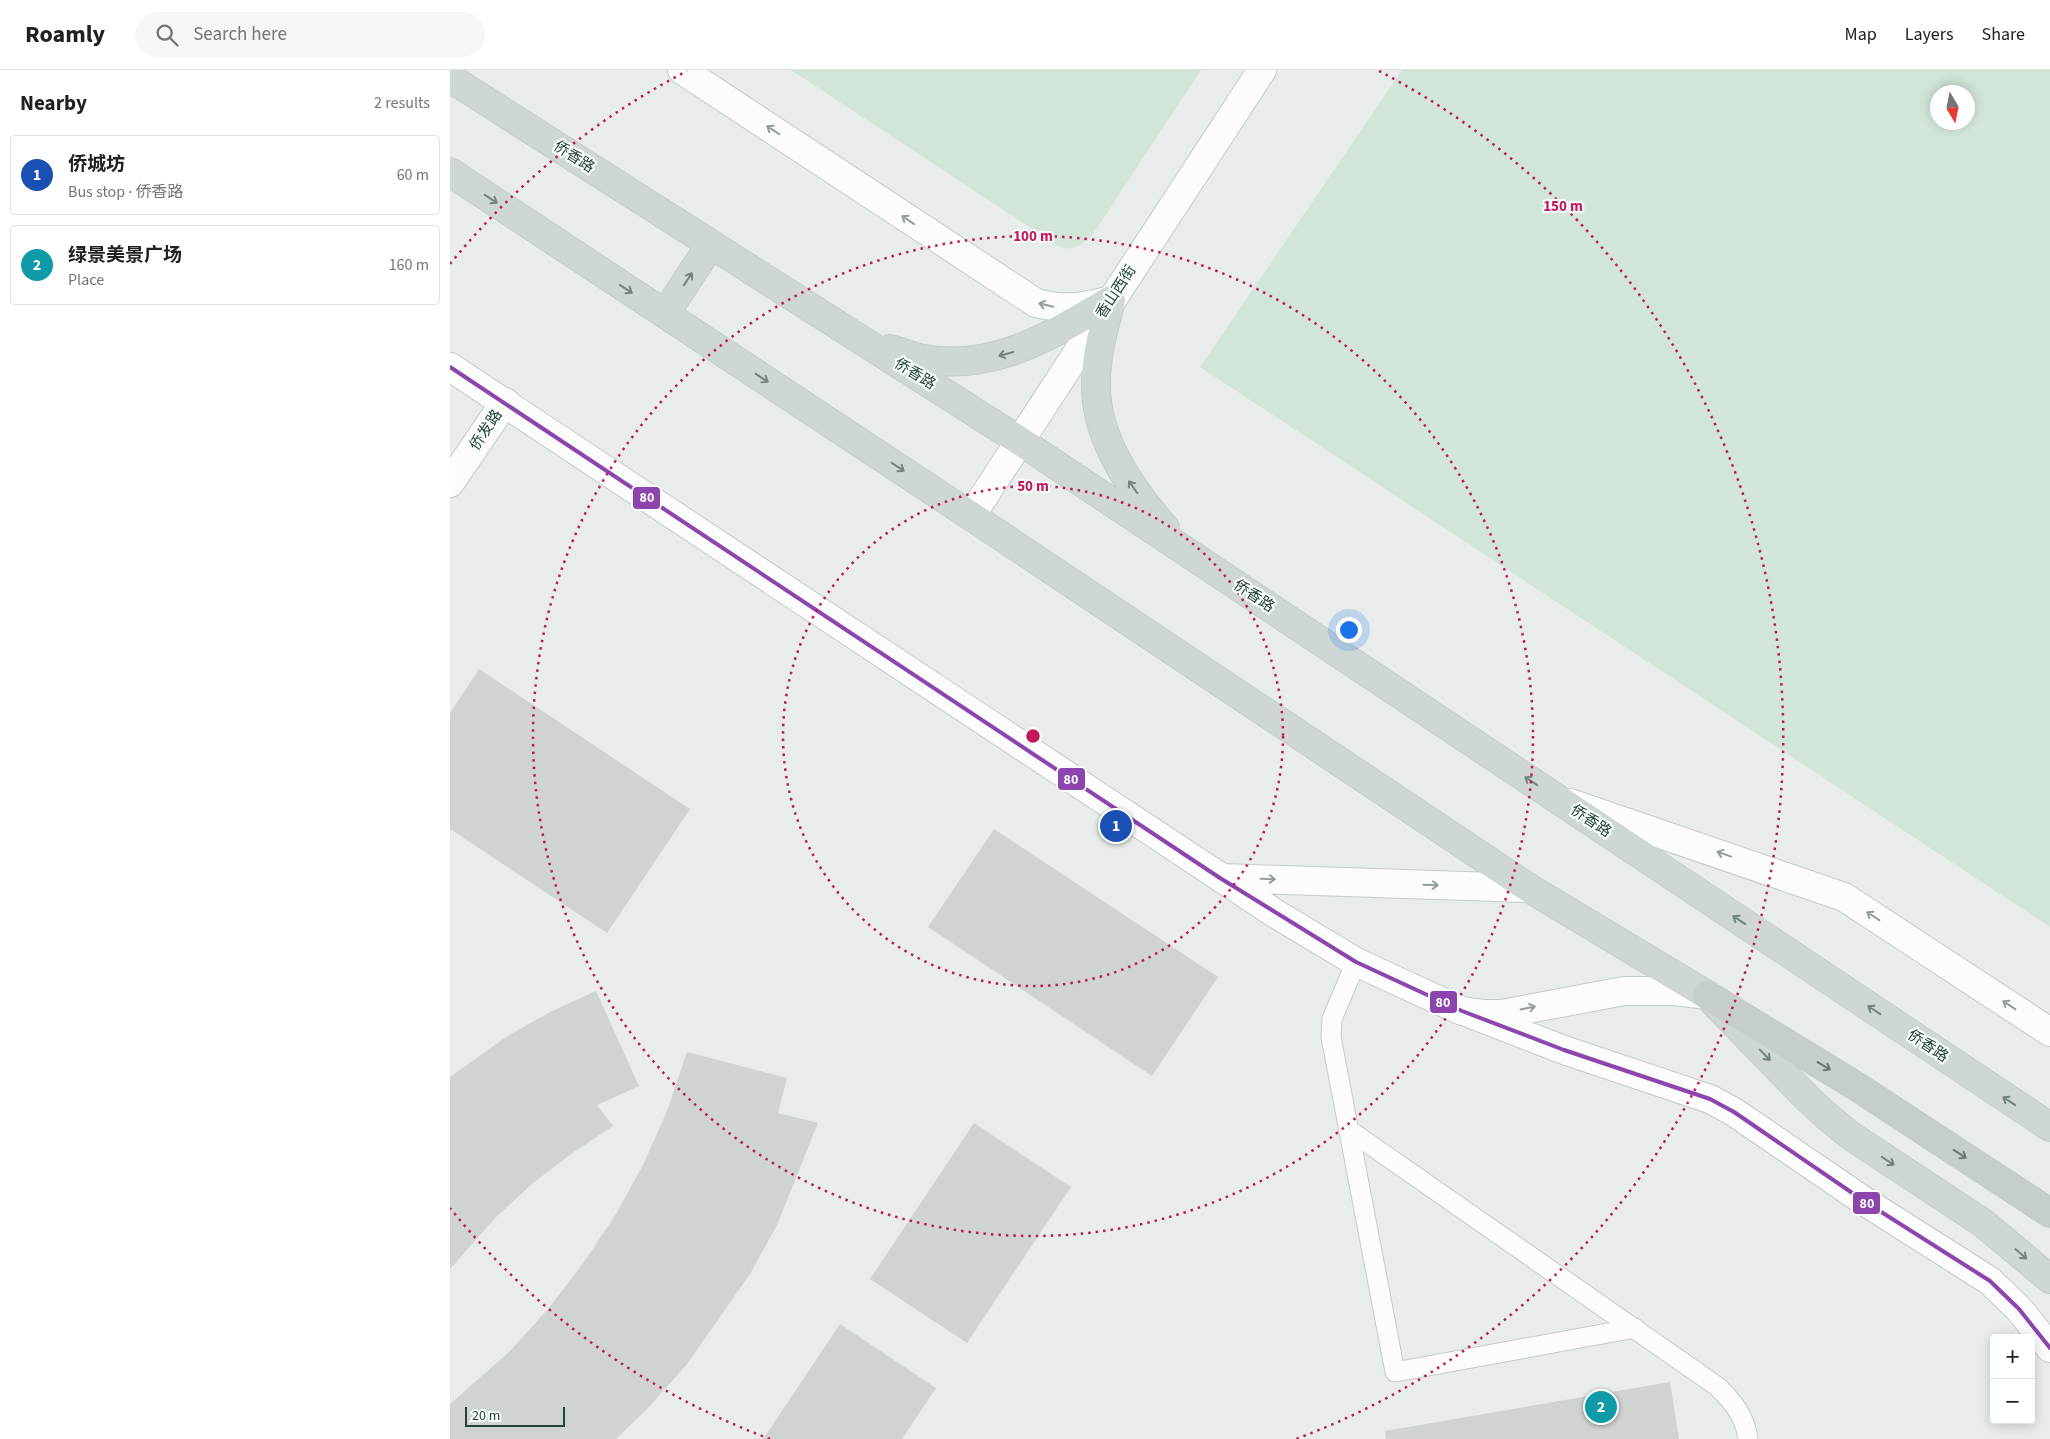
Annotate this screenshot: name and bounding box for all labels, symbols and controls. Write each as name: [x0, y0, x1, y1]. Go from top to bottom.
search box: [135, 12, 485, 57]
text: Roamly: [25, 17, 105, 52]
icon: search: [153, 21, 181, 49]
text: Search here: [193, 21, 287, 48]
text: Map: [1845, 22, 1877, 47]
text: Layers: [1905, 22, 1954, 47]
text: Share: [1982, 22, 2025, 47]
north arrow: [1930, 85, 1975, 130]
text: Nearby: [20, 88, 87, 118]
text: 2 results: [374, 92, 430, 114]
one-way arrow: [766, 125, 780, 136]
street label: 侨香路: [549, 136, 599, 178]
text: 侨城坊: [68, 151, 125, 178]
text: 1: [33, 164, 41, 186]
text: 60 m: [397, 164, 429, 186]
text: Bus stop · 侨香路: [68, 181, 184, 203]
one-way arrow: [483, 194, 497, 204]
text: 150 m: [1543, 196, 1583, 217]
one-way arrow: [902, 215, 916, 225]
text: 100 m: [1013, 226, 1053, 247]
text: 绿景美景广场: [68, 242, 182, 269]
text: 2: [33, 254, 41, 276]
text: 160 m: [389, 254, 429, 276]
street label: 香山西街: [1091, 261, 1141, 323]
text: Place: [68, 269, 104, 291]
one-way arrow: [683, 272, 693, 286]
one-way arrow: [619, 284, 633, 294]
one-way arrow: [1038, 300, 1054, 309]
one-way arrow: [998, 350, 1014, 359]
street label: 侨香路: [890, 353, 940, 395]
one-way arrow: [755, 373, 769, 383]
street label: 侨发路: [465, 405, 507, 455]
one-way arrow: [891, 462, 905, 473]
text: 50 m: [1017, 476, 1049, 497]
one-way arrow: [1128, 480, 1138, 494]
line badge: 80: [632, 486, 661, 510]
text: 80: [640, 488, 654, 508]
street label: 侨香路: [1229, 575, 1279, 617]
your location: [1336, 617, 1362, 643]
centre of rings: [1024, 727, 1042, 745]
line badge: 80: [1057, 767, 1086, 791]
text: 80: [1064, 770, 1078, 790]
one-way arrow: [1525, 775, 1539, 785]
street label: 侨香路: [1566, 800, 1616, 842]
pin: 1: [1100, 807, 1132, 845]
one-way arrow: [1717, 849, 1732, 858]
one-way arrow: [1260, 875, 1276, 884]
one-way arrow: [1422, 880, 1438, 890]
one-way arrow: [1867, 911, 1881, 921]
one-way arrow: [1732, 915, 1746, 925]
line badge: 80: [1429, 990, 1458, 1014]
text: 80: [1436, 993, 1450, 1013]
one-way arrow: [2003, 1000, 2017, 1010]
one-way arrow: [1519, 1003, 1535, 1013]
one-way arrow: [1867, 1005, 1881, 1015]
street label: 侨香路: [1903, 1025, 1953, 1067]
one-way arrow: [1759, 1049, 1771, 1062]
one-way arrow: [1816, 1062, 1830, 1072]
one-way arrow: [2002, 1095, 2016, 1106]
one-way arrow: [1953, 1149, 1967, 1159]
one-way arrow: [1881, 1156, 1895, 1166]
line badge: 80: [1852, 1191, 1881, 1215]
text: 80: [1860, 1194, 1874, 1214]
one-way arrow: [2015, 1248, 2028, 1260]
map controls: [1990, 1334, 2035, 1424]
button: +: [1990, 1334, 2035, 1379]
button: −: [1990, 1379, 2035, 1424]
pin: 2: [1585, 1388, 1617, 1426]
scale bar: [465, 1404, 565, 1427]
text: 20 m: [472, 1406, 500, 1426]

